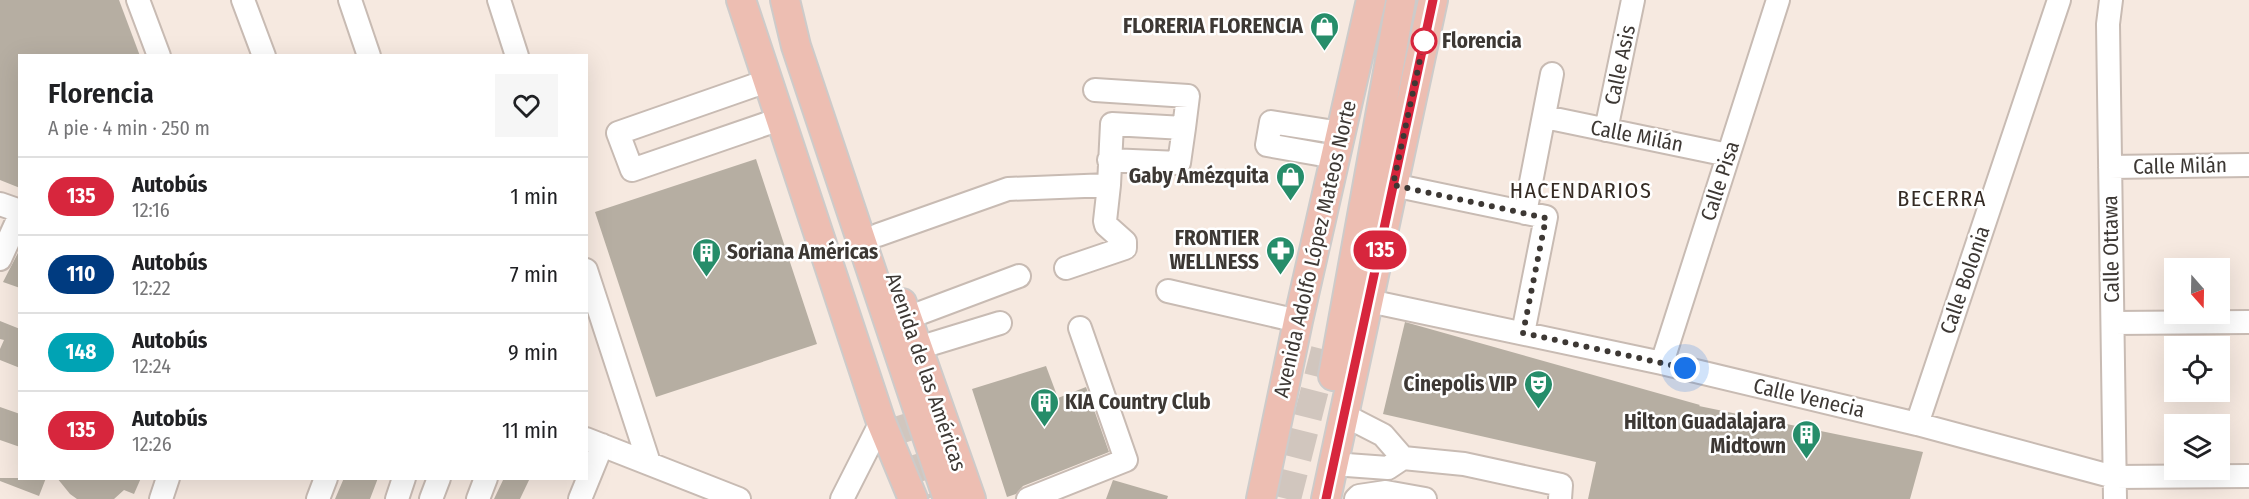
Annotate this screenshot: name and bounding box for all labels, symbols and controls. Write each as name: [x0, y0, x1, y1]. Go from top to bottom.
shop icon: FLORERIA FLORENCIA: [1308, 10, 1340, 52]
place label: FLORERIA FLORENCIA: [1123, 13, 1304, 39]
street label: Calle Asis: [1599, 23, 1641, 107]
marker: Florencia: [1411, 28, 1437, 54]
place label: Florencia: [1442, 28, 1522, 54]
button: heart: [495, 74, 558, 137]
text: Florencia: [48, 77, 154, 110]
street label: Avenida Adolfo López Mateos Norte: [1268, 98, 1362, 400]
street label: Calle Milán: [1588, 114, 1686, 158]
text: A pie · 4 min · 250 m: [48, 116, 210, 140]
street label: Calle Pisa: [1695, 138, 1745, 224]
street label: Calle Milán: [2133, 152, 2227, 180]
shop icon: Gaby Amézquita: [1274, 160, 1306, 202]
place label: Gaby Amézquita: [1129, 163, 1269, 189]
text: Autobús: [132, 171, 207, 198]
district label: HACENDARIOS: [1510, 177, 1652, 204]
text: 135: [66, 183, 96, 209]
text: 1 min: [510, 183, 558, 210]
district label: BECERRA: [1897, 185, 1987, 212]
street label: Calle Ottawa: [2097, 195, 2125, 303]
text: 12:16: [132, 198, 170, 222]
street label: Calle Bolonia: [1934, 223, 1996, 337]
place label: FRONTIER WELLNESS: [1169, 225, 1259, 275]
line badge: 135: [1346, 230, 1414, 270]
pharmacy icon: FRONTIER WELLNESS: [1264, 234, 1296, 276]
building icon: Soriana Américas: [690, 236, 722, 278]
text: 135: [1365, 237, 1395, 263]
place label: Soriana Américas: [727, 239, 878, 265]
text: Autobús: [132, 249, 207, 276]
north arrow: [2164, 258, 2230, 324]
map controls: [2164, 258, 2230, 480]
text: 110: [67, 261, 95, 287]
text: 7 min: [510, 261, 558, 288]
street label: Avenida de las Américas: [880, 270, 972, 474]
text: 12:22: [132, 276, 171, 300]
text: Autobús: [132, 327, 207, 354]
button: locate: [2164, 336, 2230, 402]
text: 148: [66, 339, 96, 365]
text: 9 min: [508, 339, 558, 366]
your location: [1670, 353, 1700, 383]
text: 12:24: [132, 354, 171, 378]
theatre icon: Cinepolis VIP: [1522, 368, 1554, 410]
place label: Cinepolis VIP: [1403, 371, 1518, 397]
street label: Calle Venecia: [1751, 373, 1867, 423]
building icon: KIA Country Club: [1028, 386, 1060, 428]
place label: KIA Country Club: [1065, 389, 1211, 415]
text: Autobús: [132, 405, 207, 432]
place label: Hilton Guadalajara Midtown: [1624, 409, 1786, 459]
button: layers: [2164, 414, 2230, 480]
text: 135: [66, 417, 96, 443]
text: 11 min: [502, 417, 558, 444]
building icon: Hilton Guadalajara Midtown: [1791, 418, 1823, 460]
text: 12:26: [132, 432, 172, 456]

